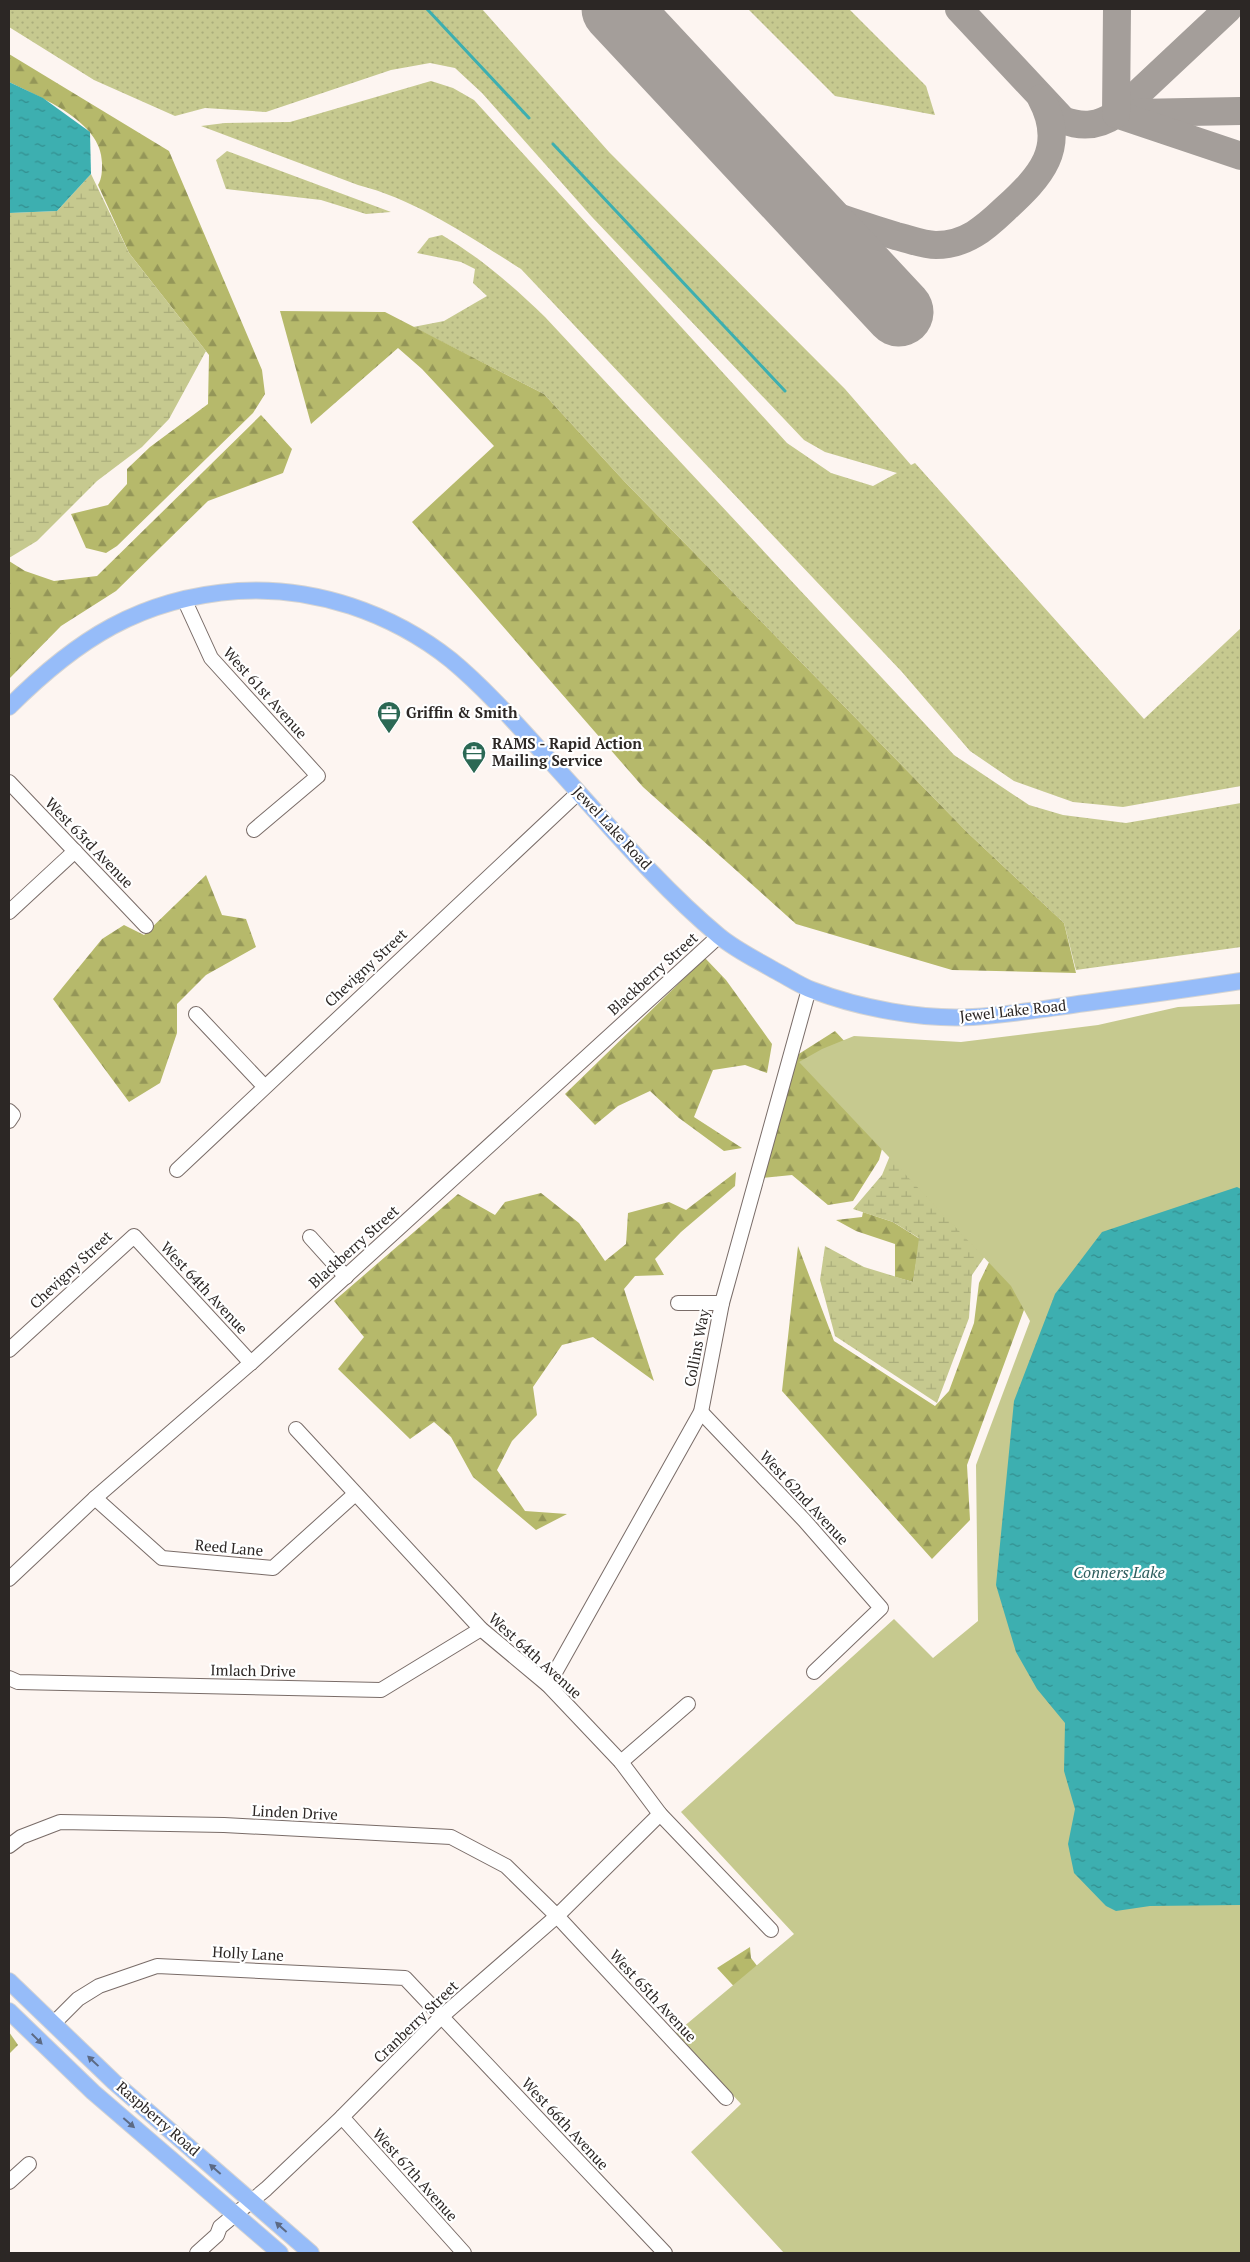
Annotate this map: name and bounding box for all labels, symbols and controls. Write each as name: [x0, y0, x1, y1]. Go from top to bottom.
street label: West 61st Avenue: [219, 642, 312, 742]
office icon: Griffin & Smith: [376, 700, 402, 734]
place label: Griffin & Smith: [406, 702, 518, 722]
place label: RAMS - Rapid Action Mailing Service: [492, 733, 642, 770]
office icon: RAMS - Rapid Action Mailing Service: [461, 740, 487, 774]
street label: Jewel Lake Road: [569, 781, 657, 873]
street label: West 63rd Avenue: [41, 793, 138, 892]
street label: Chevigny Street: [320, 924, 411, 1011]
street label: Blackberry Street: [603, 927, 702, 1019]
street label: Jewel Lake Road: [959, 994, 1067, 1026]
street label: Blackberry Street: [304, 1200, 403, 1292]
street label: Chevigny Street: [25, 1226, 116, 1313]
street label: West 64th Avenue: [157, 1237, 253, 1338]
street label: Collins Way: [679, 1307, 713, 1388]
street label: West 62nd Avenue: [756, 1446, 854, 1549]
street label: Reed Lane: [194, 1534, 264, 1560]
water label: Conners Lake: [1073, 1561, 1165, 1583]
street label: West 64th Avenue: [485, 1608, 587, 1703]
street label: Imlach Drive: [210, 1659, 296, 1681]
street label: Linden Drive: [252, 1800, 338, 1824]
street label: Holly Lane: [212, 1941, 284, 1965]
street label: West 65th Avenue: [606, 1945, 702, 2046]
street label: Cranberry Street: [369, 1975, 462, 2067]
one-way arrow: [31, 2033, 43, 2045]
one-way arrow: [87, 2055, 99, 2067]
street label: West 66th Avenue: [518, 2073, 614, 2174]
street label: Raspberry Road: [113, 2076, 205, 2160]
one-way arrow: [122, 2118, 135, 2129]
street label: West 67th Avenue: [369, 2124, 463, 2225]
one-way arrow: [208, 2163, 221, 2174]
one-way arrow: [276, 2221, 288, 2233]

